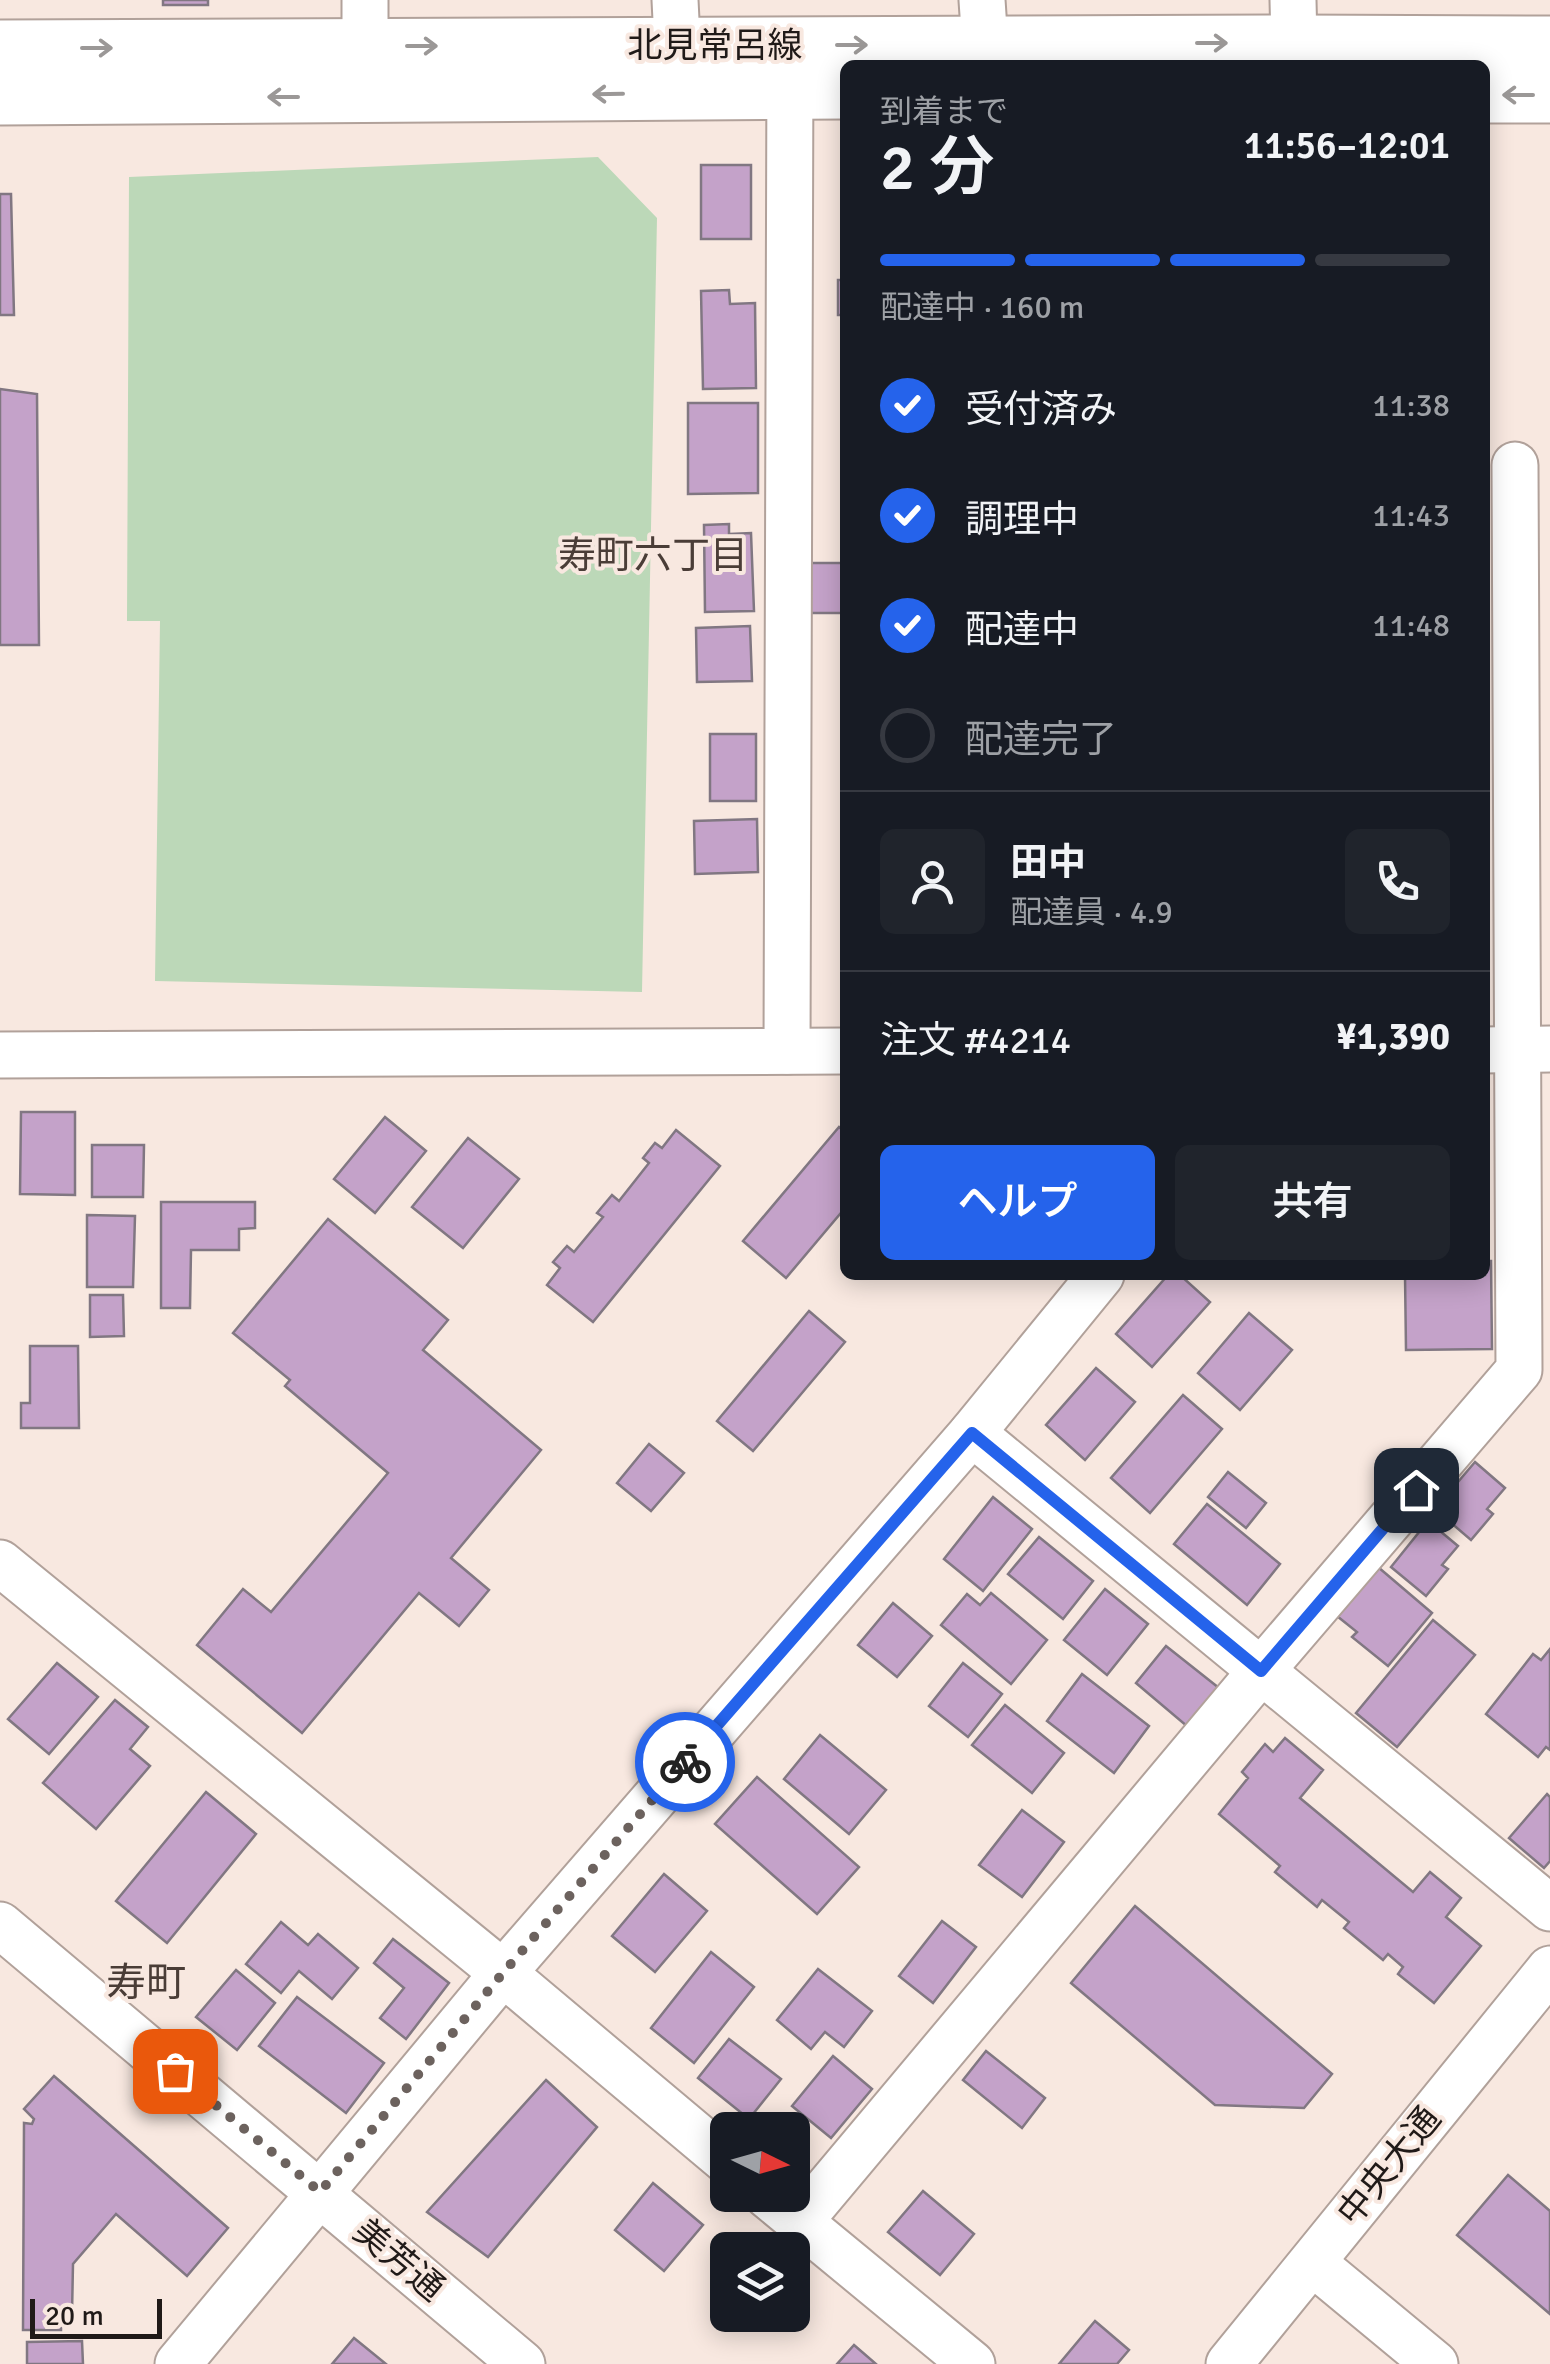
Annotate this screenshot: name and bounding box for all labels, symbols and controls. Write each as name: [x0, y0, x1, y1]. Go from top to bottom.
street label: 北見常呂線: [627, 24, 803, 67]
one-way arrow: [1196, 34, 1228, 52]
one-way arrow: [406, 36, 438, 56]
one-way arrow: [836, 36, 868, 54]
one-way arrow: [80, 38, 113, 58]
one-way arrow: [592, 84, 624, 103]
one-way arrow: [1502, 86, 1534, 104]
one-way arrow: [267, 88, 300, 106]
text: 到着まで: [880, 92, 1008, 131]
text: 11:56–12:01: [1244, 122, 1450, 169]
text: 2 分: [880, 128, 994, 208]
text: 配達中 · 160 m: [880, 288, 1084, 327]
icon: check: [880, 378, 935, 433]
text: 受付済み: [965, 386, 1117, 433]
text: 11:38: [1372, 386, 1450, 425]
icon: check: [880, 488, 935, 543]
text: 調理中: [965, 496, 1079, 543]
text: 11:43: [1372, 496, 1450, 535]
district label: 寿町六丁目: [558, 532, 748, 579]
icon: check: [880, 598, 935, 653]
text: 配達中: [965, 606, 1079, 653]
text: 11:48: [1372, 606, 1450, 645]
text: 配達完了: [965, 716, 1117, 763]
button: person: [880, 829, 985, 934]
button: phone: [1345, 829, 1450, 934]
text: 田中: [1010, 839, 1086, 886]
text: 配達員 · 4.9: [1010, 893, 1173, 932]
text: ¥1,390: [1336, 1013, 1450, 1060]
text: 注文 #4214: [880, 1017, 1071, 1064]
button: ヘルプ: [880, 1145, 1155, 1260]
button: 共有: [1175, 1145, 1450, 1260]
pin: [1374, 1448, 1459, 1533]
icon: home: [1389, 1463, 1444, 1518]
courier: [635, 1712, 735, 1812]
icon: bike: [658, 1735, 713, 1790]
district label: 寿町: [106, 1958, 186, 2008]
pin: [133, 2029, 218, 2114]
icon: bag: [148, 2044, 203, 2099]
street label: 中央大通: [1328, 2098, 1450, 2234]
north arrow: [710, 2112, 810, 2212]
map controls: [710, 2112, 810, 2332]
street label: 美芳通: [345, 2210, 453, 2310]
button: layers: [710, 2232, 810, 2332]
scale bar: [30, 2294, 162, 2338]
text: 20 m: [45, 2299, 104, 2333]

